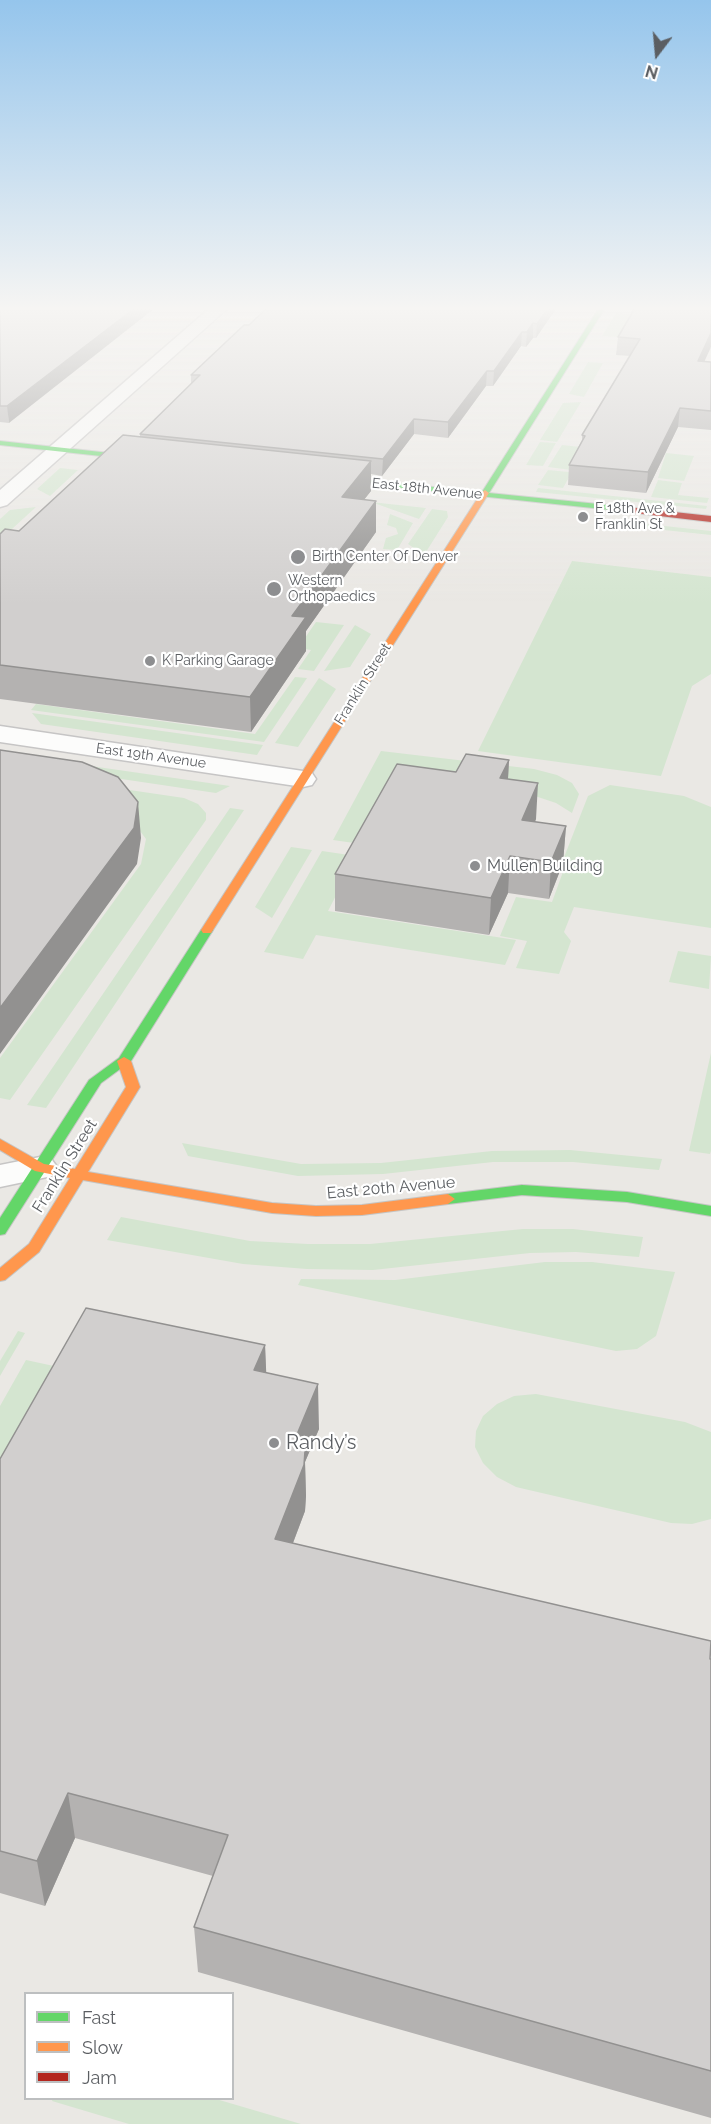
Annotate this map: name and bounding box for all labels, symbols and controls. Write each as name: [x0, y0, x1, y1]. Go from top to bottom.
north arrow: [627, 24, 687, 84]
text: N: [643, 61, 660, 83]
street label: East 18th Avenue: [371, 475, 483, 503]
place label: E 18th Ave & Franklin St: [595, 501, 675, 534]
marker: E 18th Ave & Franklin St: [576, 510, 590, 524]
marker: Birth Center Of Denver: [289, 548, 307, 566]
place label: Birth Center Of Denver: [312, 549, 458, 565]
place label: Western Orthopaedics: [288, 573, 375, 606]
marker: Western Orthopaedics: [265, 580, 283, 598]
street label: Franklin Street: [331, 640, 395, 728]
place label: K Parking Garage: [162, 653, 274, 669]
marker: K Parking Garage: [143, 654, 157, 668]
street label: East 19th Avenue: [95, 740, 207, 772]
place label: Mullen Building: [487, 856, 603, 876]
marker: Mullen Building: [468, 859, 482, 873]
street label: Franklin Street: [29, 1116, 101, 1216]
street label: East 20th Avenue: [326, 1173, 456, 1203]
place label: Randy’s: [286, 1431, 356, 1455]
marker: Randy’s: [267, 1436, 281, 1450]
legend: [24, 1992, 234, 2100]
text: Fast: [82, 2007, 116, 2028]
text: Slow: [82, 2037, 123, 2058]
text: Jam: [82, 2067, 117, 2088]

